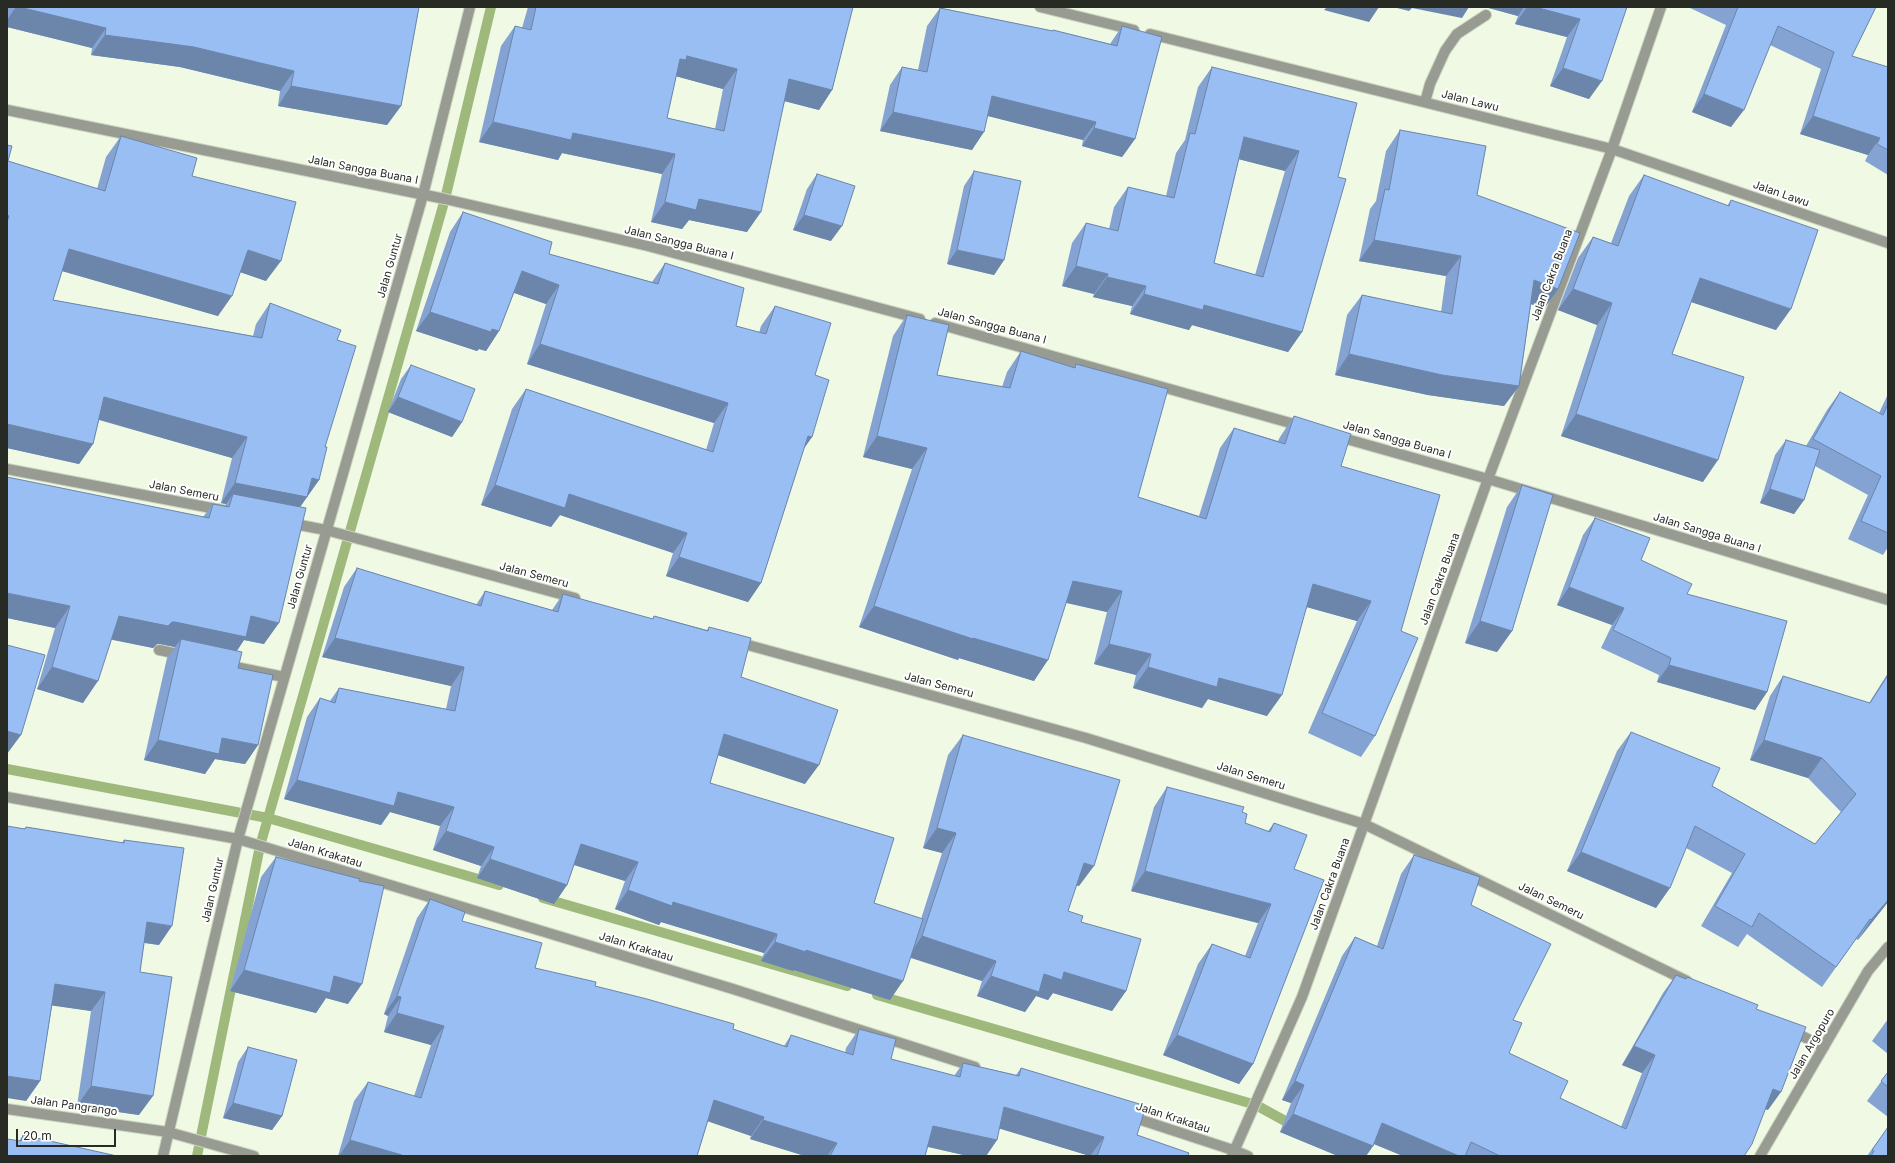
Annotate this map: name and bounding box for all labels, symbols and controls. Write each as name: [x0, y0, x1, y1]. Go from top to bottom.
street label: Jalan Lawu: [1440, 87, 1500, 115]
street label: Jalan Sangga Buana I: [307, 153, 419, 187]
street label: Jalan Lawu: [1751, 178, 1811, 210]
street label: Jalan Sangga Buana I: [623, 223, 735, 263]
street label: Jalan Cakra Buana: [1528, 227, 1576, 323]
street label: Jalan Guntur: [375, 232, 405, 300]
street label: Jalan Sangga Buana I: [936, 305, 1048, 347]
street label: Jalan Sangga Buana I: [1341, 418, 1453, 462]
street label: Jalan Semeru: [148, 478, 220, 504]
street label: Jalan Sangga Buana I: [1652, 510, 1762, 556]
street label: Jalan Cakra Buana: [1417, 531, 1463, 627]
street label: Jalan Guntur: [285, 543, 315, 611]
street label: Jalan Semeru: [498, 559, 570, 591]
street label: Jalan Semeru: [903, 669, 975, 701]
street label: Jalan Semeru: [1215, 759, 1287, 793]
street label: Jalan Krakatau: [286, 835, 364, 871]
street label: Jalan Cakra Buana: [1307, 836, 1353, 932]
street label: Jalan Guntur: [199, 856, 227, 924]
street label: Jalan Semeru: [1516, 879, 1586, 923]
street label: Jalan Krakatau: [597, 929, 675, 965]
street label: Jalan Argopuro: [1786, 1006, 1838, 1082]
street label: Jalan Pangrango: [30, 1093, 118, 1119]
street label: Jalan Krakatau: [1134, 1100, 1212, 1136]
scale bar: [18, 1121, 118, 1147]
text: 20 m: [23, 1128, 52, 1143]

